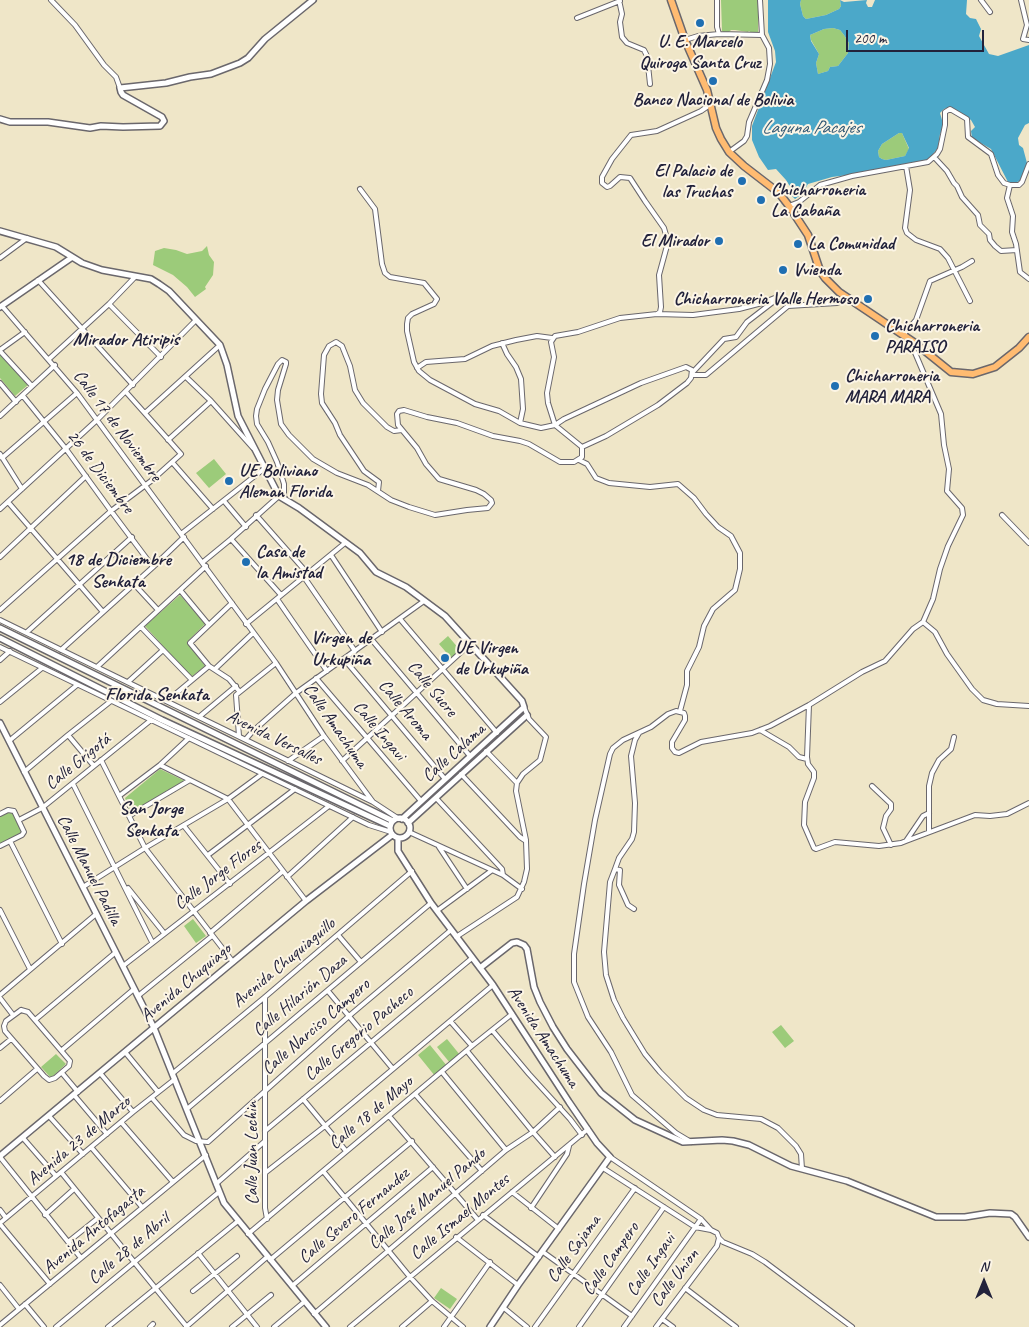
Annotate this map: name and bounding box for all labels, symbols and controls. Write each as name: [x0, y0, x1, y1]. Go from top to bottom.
marker: U. E. Marcelo Quiroga Santa Cruz: [694, 17, 706, 29]
scale bar: [849, 20, 986, 52]
text: 200 m: [854, 29, 886, 48]
place label: U. E. Marcelo Quiroga Santa Cruz: [639, 31, 761, 74]
marker: Banco Nacional de Bolivia: [707, 75, 719, 87]
place label: Banco Nacional de Bolivia: [633, 89, 793, 111]
water label: Laguna Pacajes: [762, 117, 860, 139]
place label: El Palacio de las Truchas: [654, 160, 732, 202]
marker: El Palacio de las Truchas: [736, 175, 748, 187]
place label: Chicharroneria La Cabaña: [771, 179, 865, 222]
marker: Chicharroneria La Cabaña: [755, 194, 767, 206]
place label: El Mirador: [641, 230, 709, 252]
place label: La Comunidad: [808, 233, 894, 255]
marker: El Mirador: [713, 235, 725, 247]
marker: La Comunidad: [792, 238, 804, 250]
place label: Vvienda: [793, 259, 841, 281]
marker: Vvienda: [777, 264, 789, 276]
place label: Chicharroneria Valle Hermoso: [674, 288, 858, 310]
marker: Chicharroneria Valle Hermoso: [862, 293, 874, 305]
place label: Chicharroneria PARAISO: [885, 315, 979, 358]
district label: Mirador Atiripis: [73, 329, 179, 351]
marker: Chicharroneria PARAISO: [869, 330, 881, 342]
place label: Chicharroneria MARA MARA: [845, 365, 939, 408]
street label: Calle 17 de Noviembre: [68, 366, 166, 486]
marker: Chicharroneria MARA MARA: [829, 380, 841, 392]
street label: 26 de Diciembre: [62, 426, 138, 518]
place label: UE Boliviano Aleman Florida: [239, 460, 332, 502]
marker: UE Boliviano Aleman Florida: [223, 475, 235, 487]
place label: Casa de la Amistad: [256, 541, 321, 584]
district label: 18 de Diciembre Senkata: [65, 549, 171, 593]
marker: Casa de la Amistad: [240, 556, 252, 568]
district label: Virgen de Urkupiña: [311, 627, 371, 671]
place label: UE Virgen de Urkupiña: [455, 637, 528, 680]
marker: UE Virgen de Urkupiña: [439, 652, 451, 664]
street label: Calle Sucre: [402, 657, 462, 721]
street label: Calle Aroma: [373, 675, 437, 745]
street label: Calle Amachuma: [298, 680, 372, 772]
district label: Florida Senkata: [105, 684, 209, 706]
street label: Calle Ingavi: [348, 697, 410, 765]
street label: Avenida Versalles: [223, 706, 325, 770]
street label: Calle Calama: [418, 719, 490, 787]
street label: Calle Grigotá: [41, 729, 115, 795]
district label: San Jorge Senkata: [119, 798, 183, 842]
street label: Calle Manuel Padilla: [52, 811, 126, 929]
street label: Calle Jorge Flores: [170, 835, 266, 915]
street label: Avenida Chuquiaguillo: [228, 914, 340, 1012]
street label: Avenida Chuquiago: [136, 939, 236, 1027]
street label: Calle Hilarión Daza: [248, 950, 352, 1042]
street label: Calle Narciso Campero: [258, 974, 374, 1080]
street label: Calle Gregorio Pacheco: [300, 982, 418, 1086]
street label: Avenida Amachuma: [502, 982, 584, 1092]
street label: Calle 18 de Mayo: [324, 1071, 418, 1155]
street label: Avenida 23 de Marzo: [23, 1092, 135, 1190]
street label: Calle Juan Lechin: [241, 1101, 263, 1205]
street label: Calle José Manuel Pando: [364, 1144, 490, 1254]
street label: Calle Severo Fernandez: [294, 1163, 414, 1269]
street label: Calle Ismael Montes: [406, 1169, 514, 1265]
street label: Avenida Antofagasta: [39, 1181, 149, 1279]
street label: Calle 28 de Abril: [84, 1209, 174, 1289]
street label: Calle Sajama: [542, 1211, 606, 1287]
street label: Calle Campero: [578, 1218, 644, 1300]
street label: Calle Ingavi: [622, 1230, 680, 1300]
street label: Calle Union: [646, 1245, 704, 1311]
north arrow: [959, 1257, 1009, 1307]
text: N: [980, 1258, 988, 1275]

